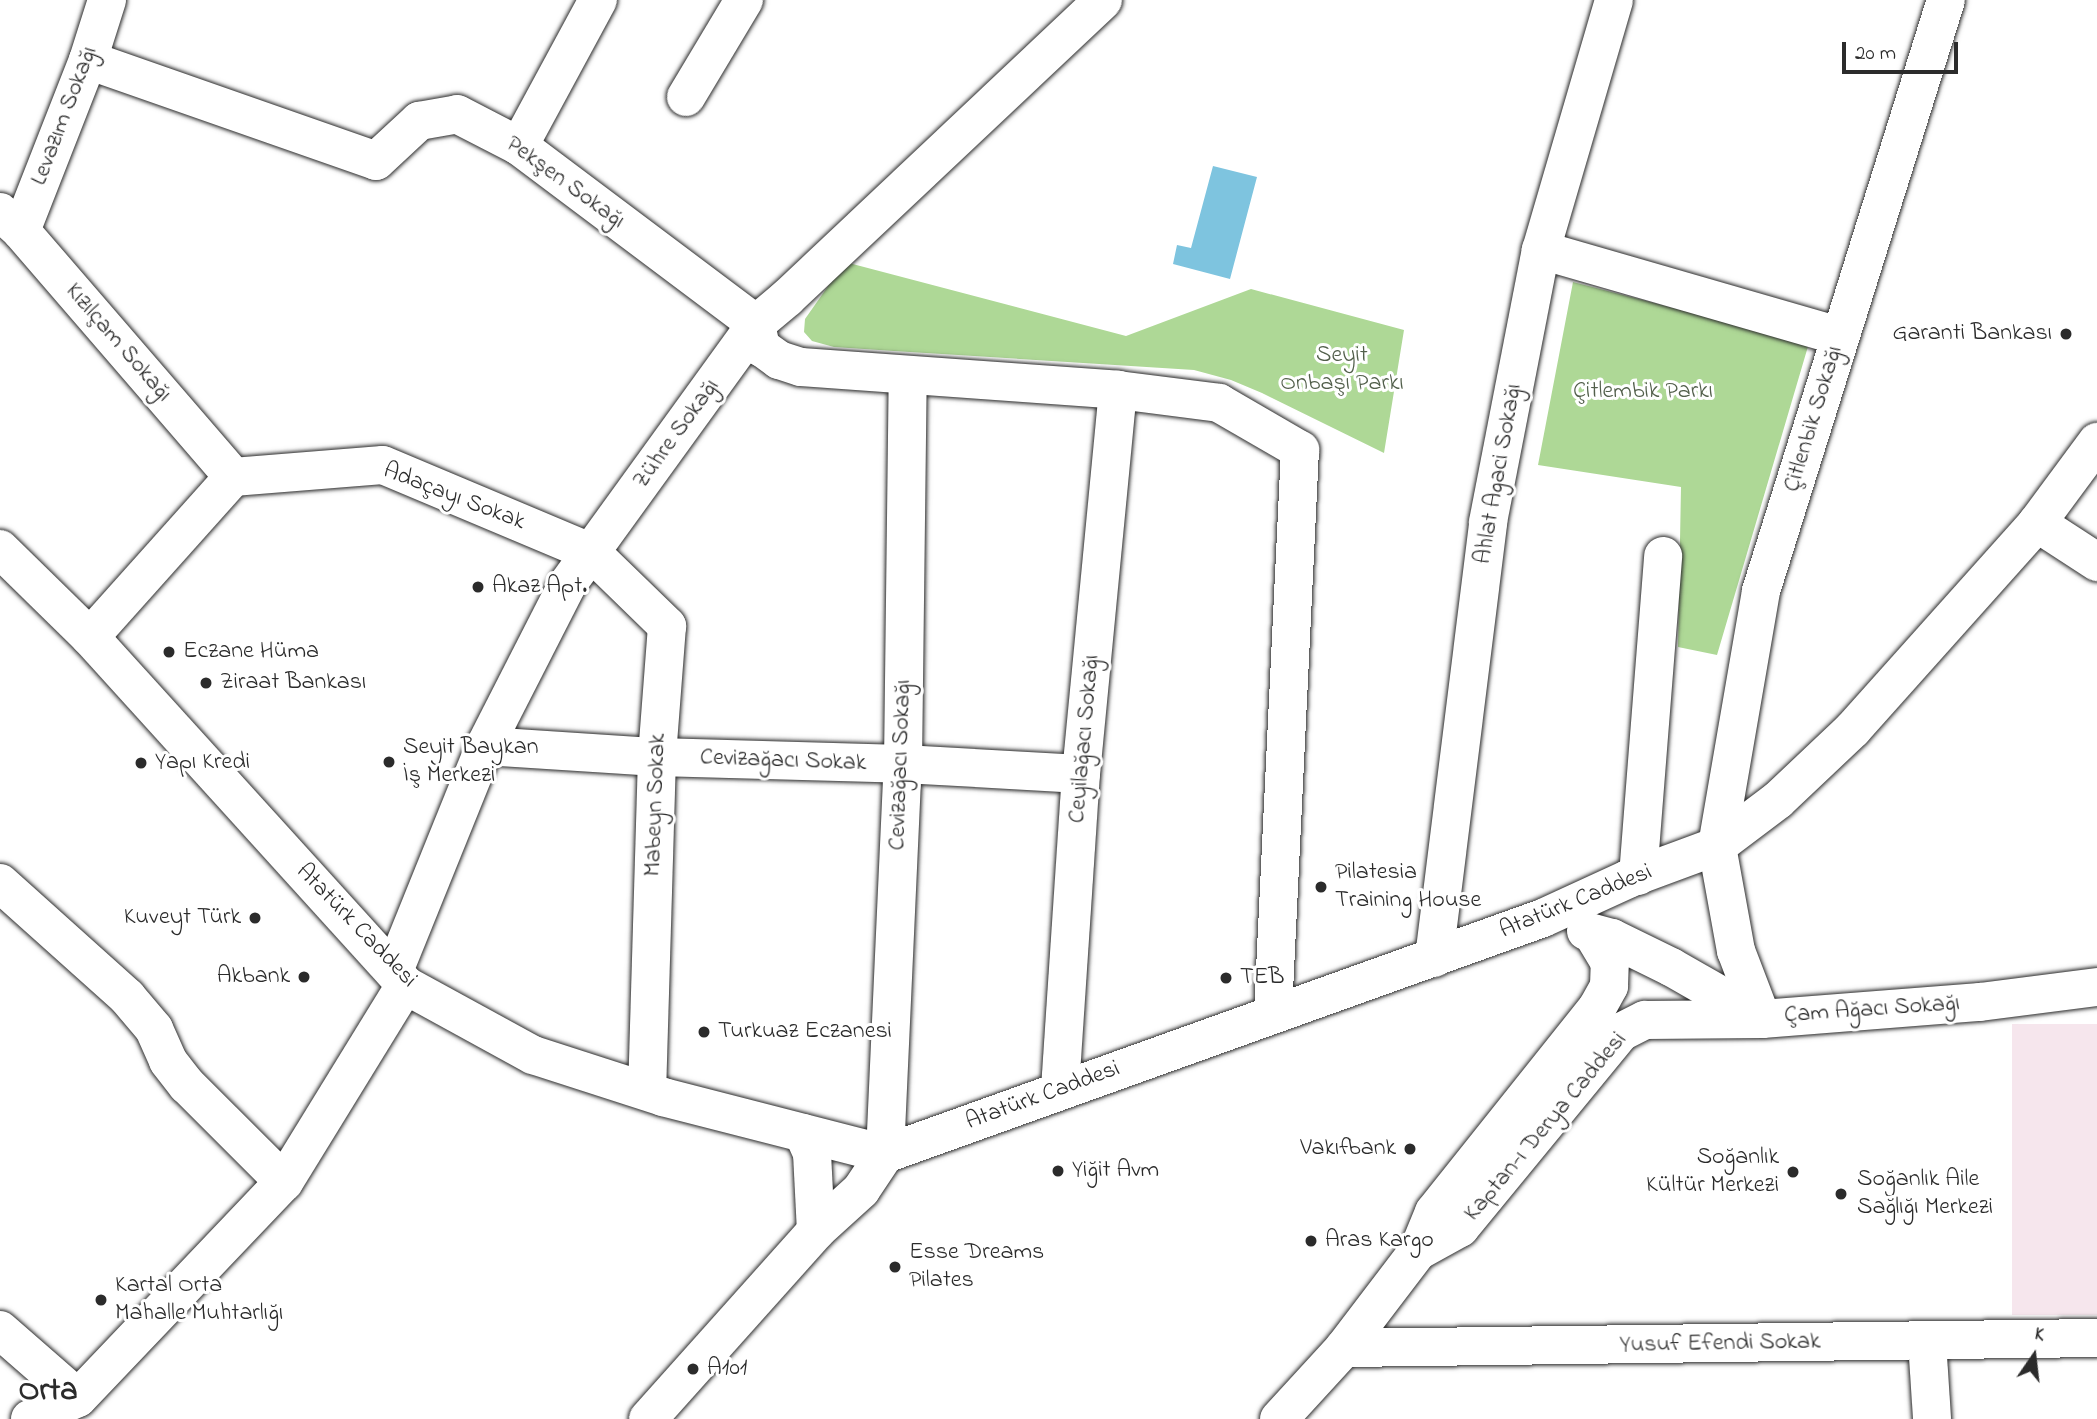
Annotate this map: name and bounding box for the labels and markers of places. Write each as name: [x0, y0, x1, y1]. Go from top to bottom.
place label: Garanti Bankası: [1892, 320, 2052, 348]
marker: Garanti Bankası: [2058, 326, 2074, 342]
place label: Akaz Apt.: [492, 573, 587, 601]
marker: Akaz Apt.: [470, 579, 486, 595]
place label: Eczane Hüma: [183, 638, 319, 666]
marker: Eczane Hüma: [161, 644, 177, 660]
place label: Ziraat Bankası: [220, 669, 366, 697]
marker: Ziraat Bankası: [198, 675, 214, 691]
place label: Seyit Baykan İş Merkezi: [403, 734, 539, 790]
place label: Yapı Kredi: [155, 749, 250, 777]
marker: Seyit Baykan İş Merkezi: [381, 754, 397, 770]
marker: Yapı Kredi: [133, 755, 149, 771]
place label: Pilatesia Training House: [1335, 859, 1481, 915]
marker: Pilatesia Training House: [1313, 879, 1329, 895]
place label: Kuveyt Türk: [124, 904, 241, 932]
marker: Kuveyt Türk: [247, 910, 263, 926]
place label: Akbank: [217, 963, 290, 991]
place label: TEB: [1240, 964, 1284, 992]
marker: Akbank: [296, 969, 312, 985]
marker: TEB: [1218, 970, 1234, 986]
place label: Turkuaz Eczanesi: [718, 1018, 892, 1046]
marker: Turkuaz Eczanesi: [696, 1024, 712, 1040]
place label: Vakıfbank: [1300, 1135, 1396, 1163]
marker: Vakıfbank: [1402, 1141, 1418, 1157]
place label: Soğanlık Kültür Merkezi: [1646, 1144, 1779, 1200]
place label: Yiğit Avm: [1072, 1157, 1159, 1185]
marker: Yiğit Avm: [1050, 1163, 1066, 1179]
marker: Soğanlık Kültür Merkezi: [1785, 1164, 1801, 1180]
place label: Soğanlık Aile Sağlığı Merkezi: [1857, 1166, 1993, 1222]
marker: Soğanlık Aile Sağlığı Merkezi: [1831, 1184, 1851, 1204]
place label: Aras Kargo: [1325, 1227, 1434, 1255]
marker: Aras Kargo: [1303, 1233, 1319, 1249]
place label: Esse Dreams Pilates: [909, 1239, 1044, 1295]
marker: Esse Dreams Pilates: [887, 1259, 903, 1275]
place label: Kartal Orta Mahalle Muhtarlığı: [115, 1272, 283, 1328]
marker: Kartal Orta Mahalle Muhtarlığı: [93, 1292, 109, 1308]
place label: A101: [707, 1355, 747, 1383]
marker: A101: [685, 1361, 701, 1377]

